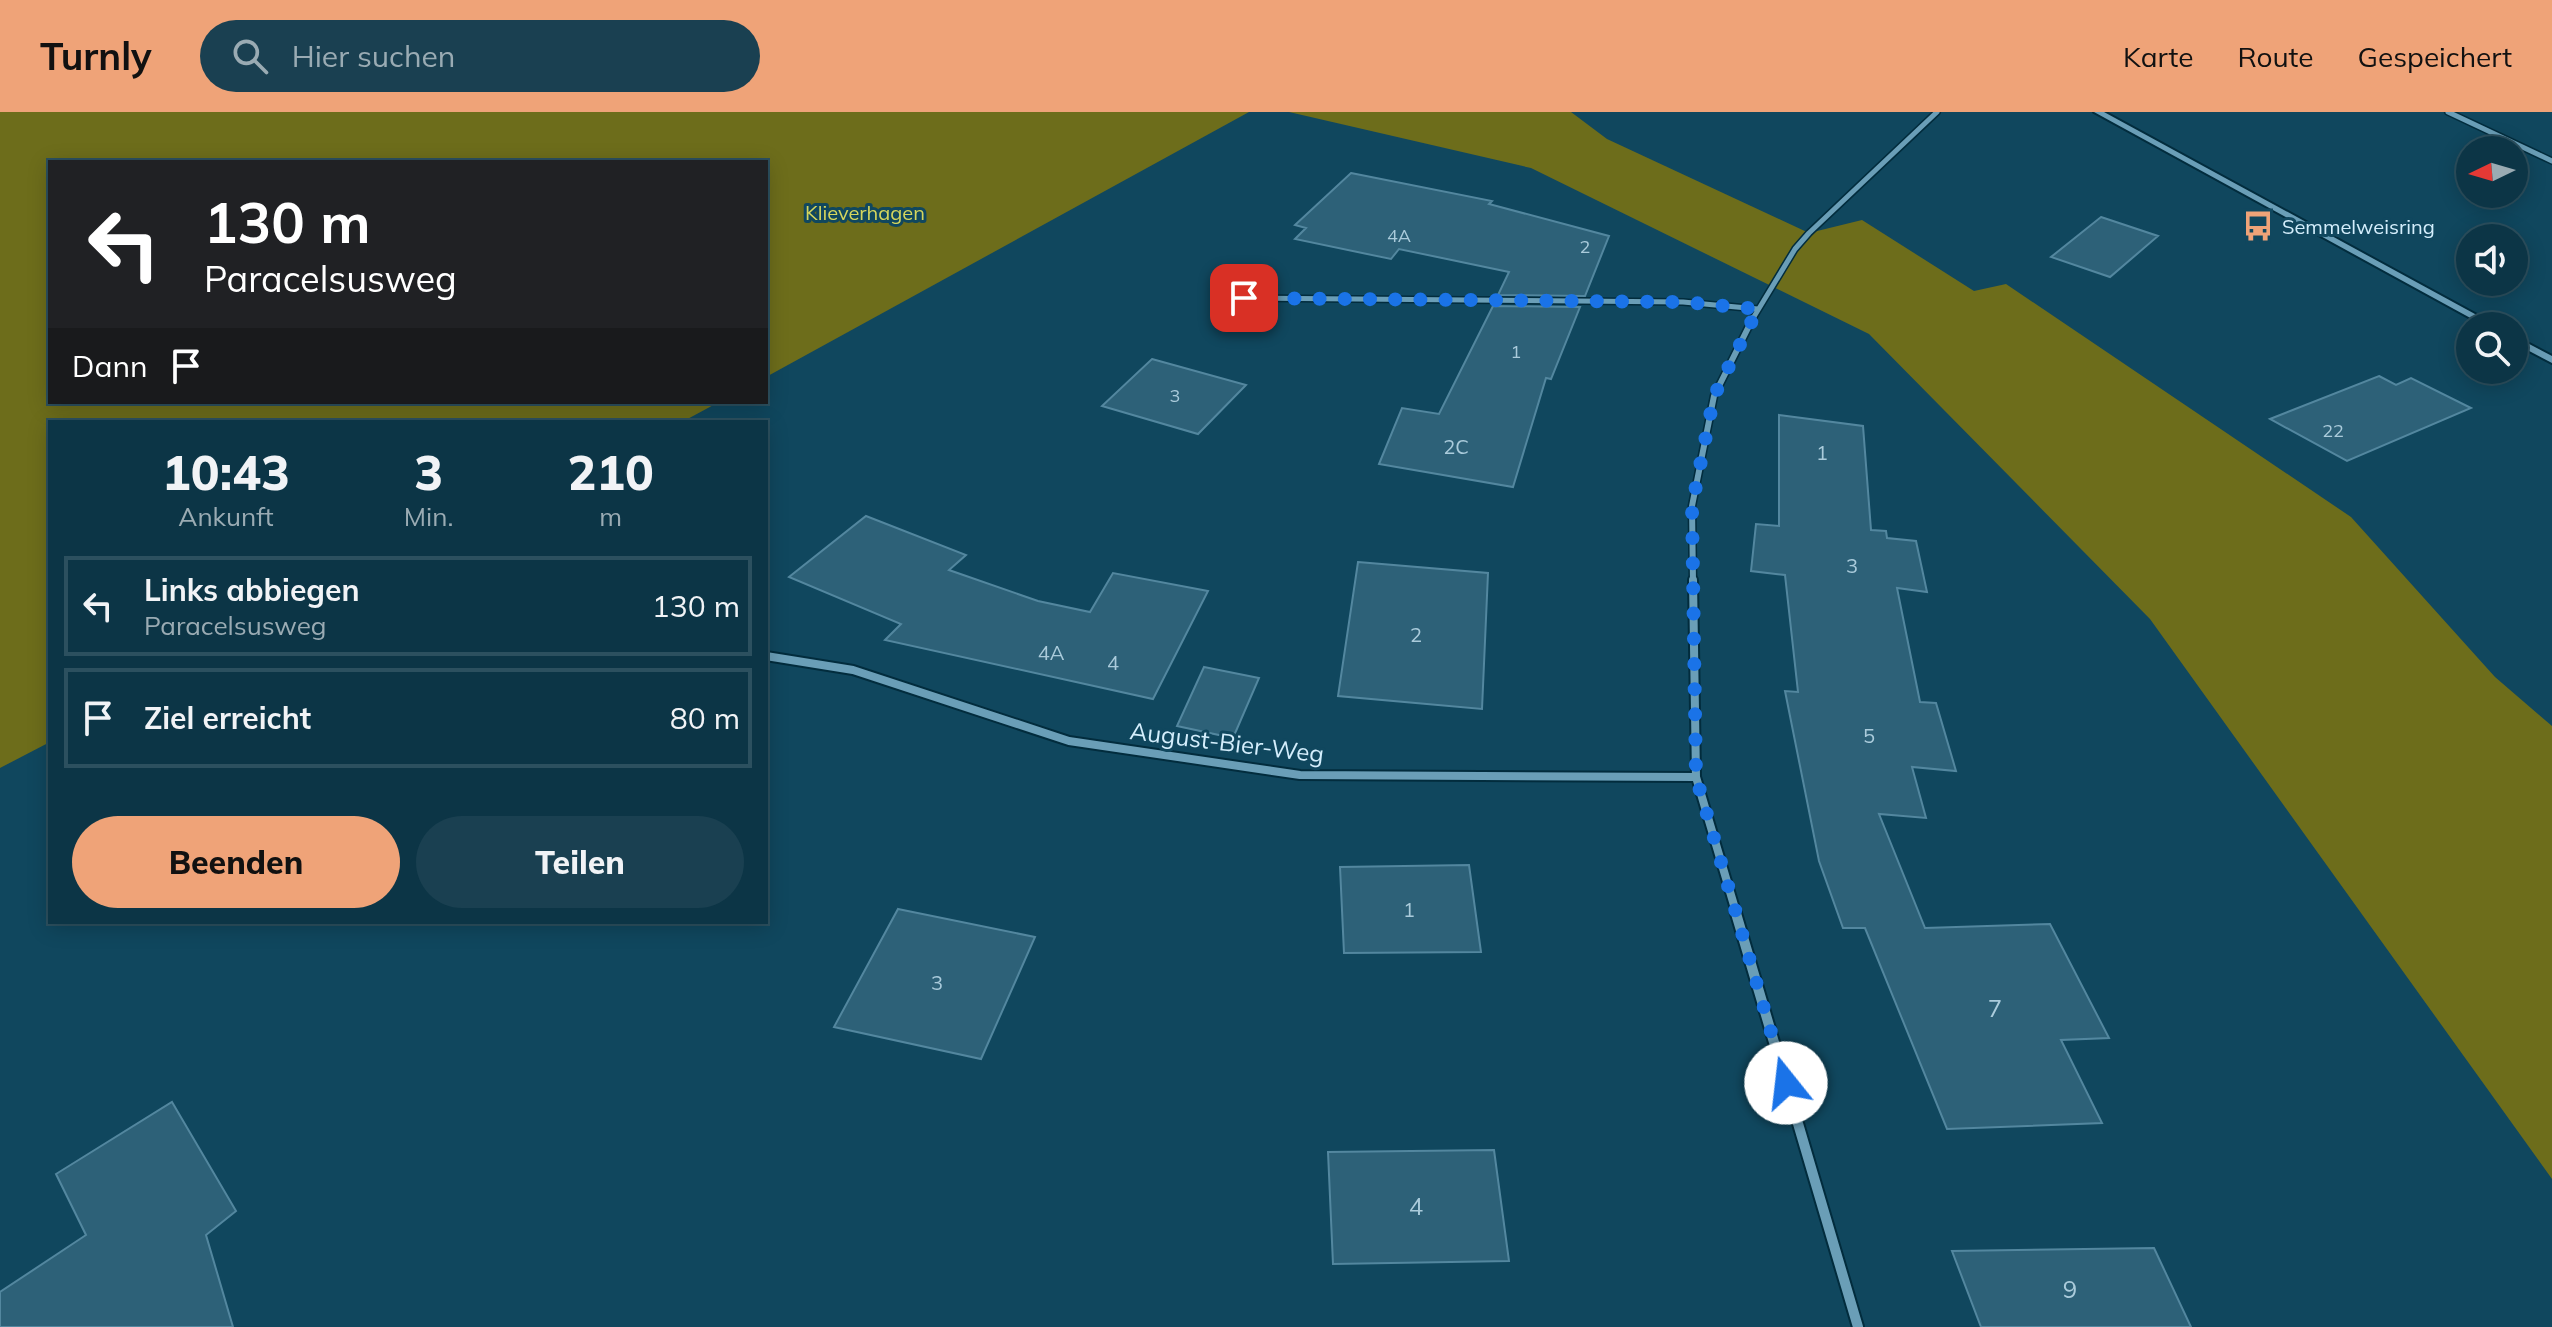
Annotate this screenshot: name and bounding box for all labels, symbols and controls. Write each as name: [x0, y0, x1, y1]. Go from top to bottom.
search box: [200, 20, 760, 92]
text: Turnly: [40, 32, 152, 80]
icon: search: [228, 34, 272, 78]
text: Hier suchen: [292, 37, 455, 75]
text: Karte: [2123, 39, 2193, 74]
text: Route: [2237, 39, 2314, 74]
text: Gespeichert: [2358, 39, 2512, 74]
north arrow: [2456, 136, 2528, 208]
map controls: [2456, 136, 2528, 384]
text: 130 m: [204, 187, 371, 257]
icon: left: [72, 192, 176, 296]
park label: Klieverhagen: [805, 200, 925, 225]
bus stop icon: Semmelweisring: [2241, 209, 2275, 243]
place label: Semmelweisring: [2282, 214, 2435, 239]
house number: 4A: [1387, 224, 1411, 247]
button: sound: [2456, 224, 2528, 296]
house number: 2: [1580, 235, 1590, 258]
text: Paracelsusweg: [204, 256, 457, 301]
pin: [1210, 264, 1278, 332]
icon: arrive: [1222, 276, 1266, 320]
button: search: [2456, 312, 2528, 384]
house number: 1: [1511, 340, 1521, 363]
icon: arrive: [164, 344, 208, 388]
text: Dann: [72, 347, 148, 385]
house number: 3: [1170, 384, 1180, 407]
house number: 22: [2322, 419, 2344, 442]
house number: 2C: [1443, 434, 1469, 459]
house number: 1: [1816, 440, 1828, 465]
text: 10:43: [162, 442, 290, 502]
text: 3: [414, 442, 443, 502]
text: 210: [568, 442, 654, 502]
text: Ankunft: [178, 500, 274, 533]
text: Min.: [404, 500, 453, 533]
text: m: [599, 500, 622, 533]
house number: 3: [1846, 553, 1858, 578]
text: Links abbiegen: [144, 571, 360, 609]
icon: left: [76, 584, 120, 628]
text: 130 m: [652, 587, 740, 625]
text: Paracelsusweg: [144, 609, 327, 642]
house number: 2: [1410, 622, 1422, 647]
house number: 4A: [1038, 640, 1065, 665]
house number: 4: [1107, 650, 1119, 675]
icon: arrive: [76, 696, 120, 740]
text: Ziel erreicht: [144, 699, 311, 737]
text: 80 m: [670, 699, 740, 737]
street label: August-Bier-Weg: [1128, 715, 1326, 769]
house number: 5: [1863, 723, 1875, 748]
button: Beenden: [72, 816, 400, 908]
button: Teilen: [416, 816, 744, 908]
house number: 1: [1403, 897, 1415, 922]
house number: 3: [931, 970, 943, 995]
house number: 7: [1988, 993, 2002, 1023]
position arrow: [1744, 1041, 1828, 1125]
house number: 4: [1409, 1191, 1423, 1221]
house number: 9: [2063, 1274, 2077, 1304]

